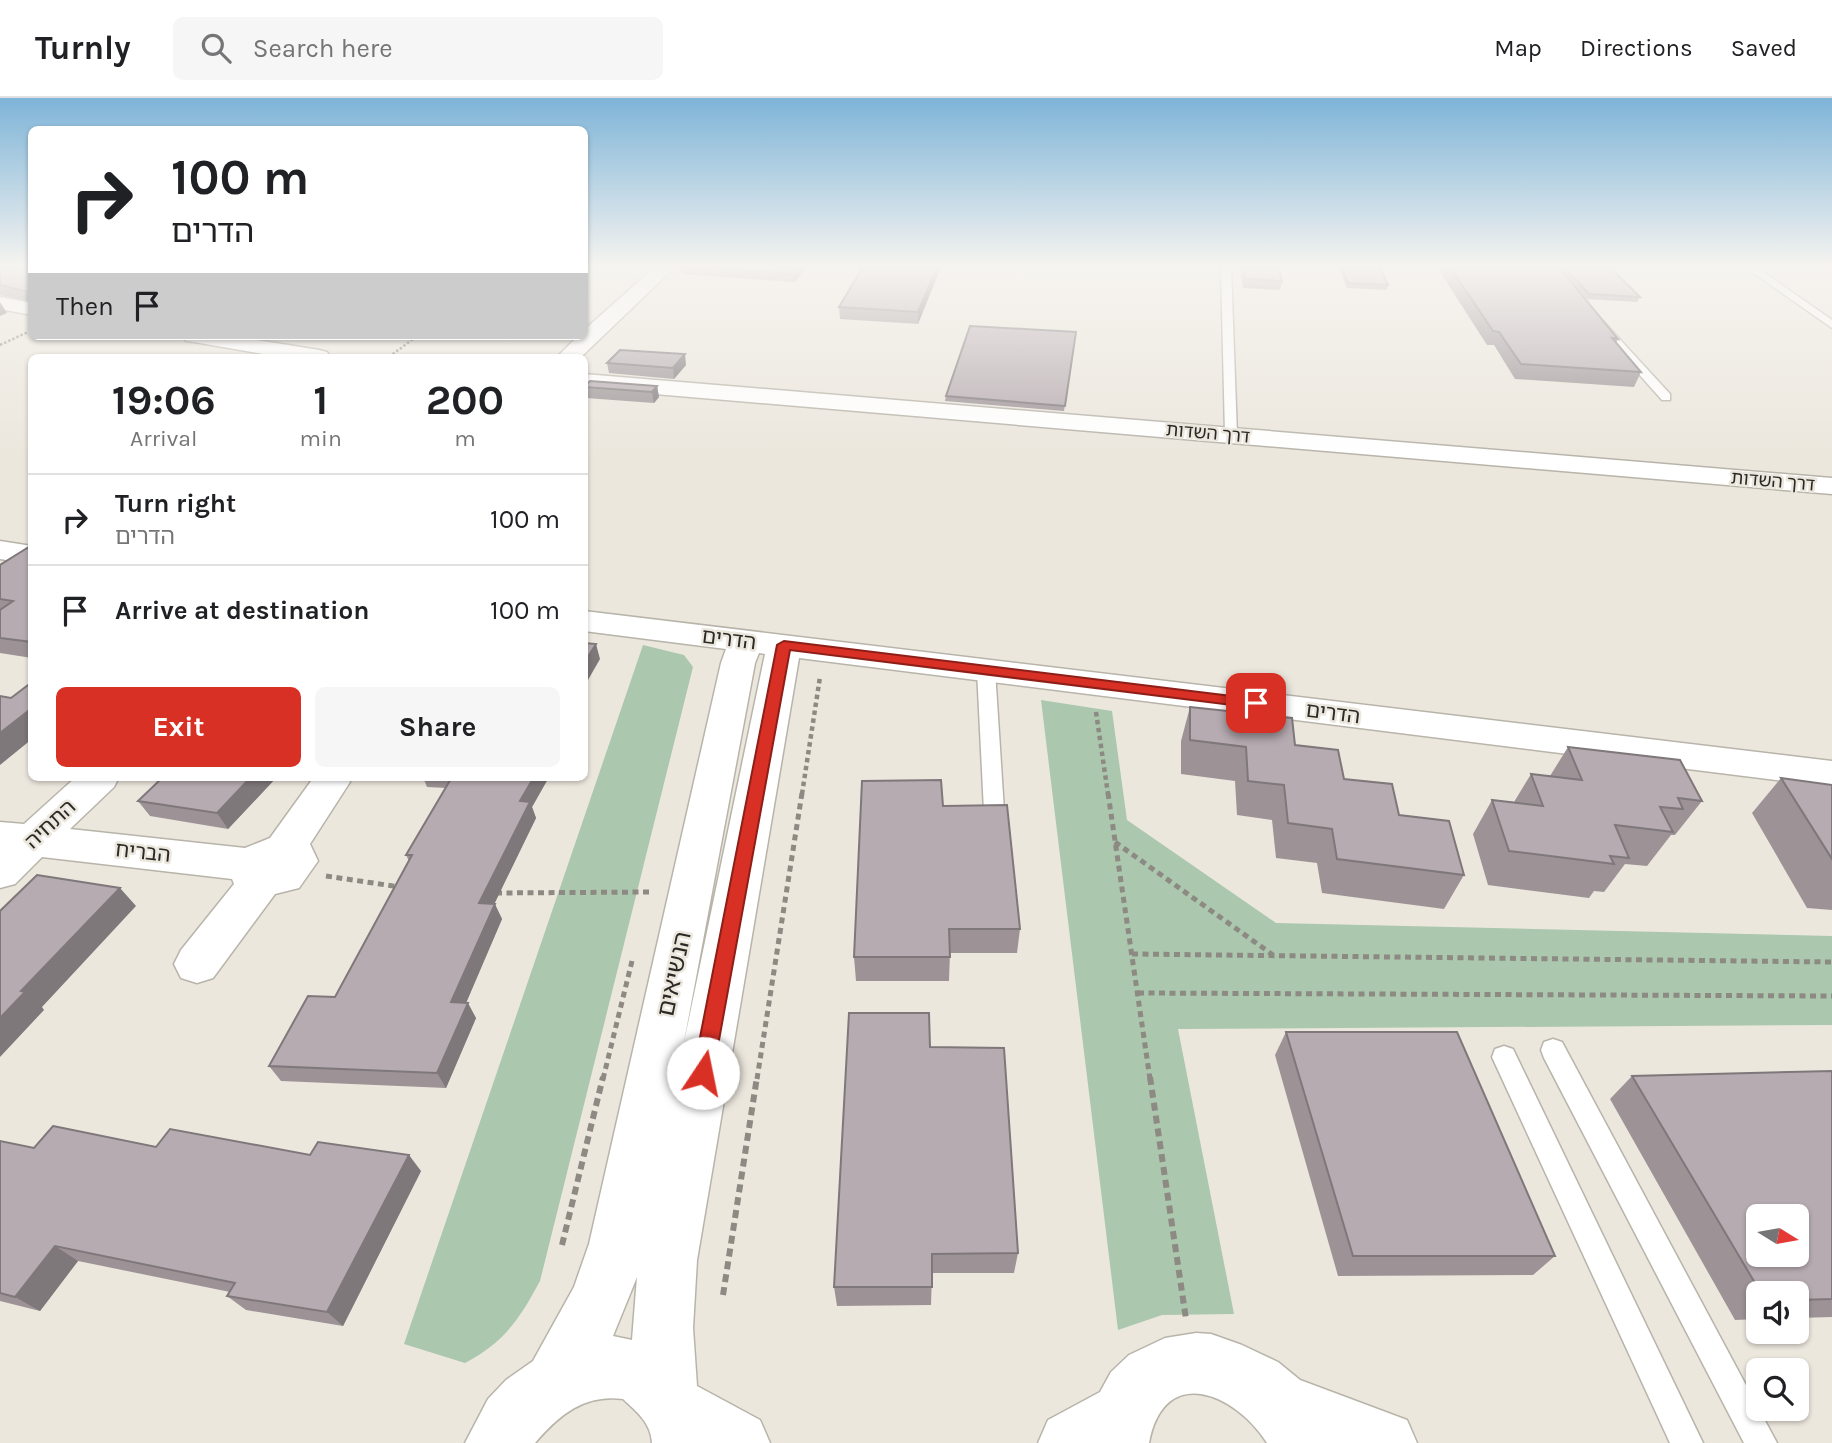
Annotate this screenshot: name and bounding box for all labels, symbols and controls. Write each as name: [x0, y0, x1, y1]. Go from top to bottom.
search box: [173, 17, 663, 80]
text: Turnly: [35, 29, 131, 67]
icon: search: [197, 29, 235, 67]
text: Search here: [253, 33, 393, 64]
text: Map: [1494, 34, 1542, 62]
text: Directions: [1580, 34, 1693, 62]
text: Saved: [1731, 34, 1797, 62]
text: 100 m: [171, 149, 309, 206]
icon: right: [56, 154, 147, 245]
text: הדרים: [171, 213, 254, 250]
icon: arrive: [128, 287, 166, 325]
text: Then: [56, 291, 114, 322]
text: 19:06: [112, 375, 216, 425]
text: 1: [313, 375, 328, 425]
text: 200: [426, 375, 504, 425]
street label: דרך השדות: [1165, 418, 1251, 448]
text: Arrival: [130, 425, 197, 452]
text: min: [300, 425, 342, 452]
text: m: [454, 425, 476, 452]
street label: דרך השדות: [1730, 466, 1816, 496]
text: Turn right: [115, 488, 236, 519]
icon: right: [56, 501, 94, 539]
text: 100 m: [490, 504, 560, 535]
text: הדרים: [115, 523, 175, 550]
icon: arrive: [56, 592, 94, 630]
text: Arrive at destination: [115, 595, 369, 626]
text: 100 m: [490, 595, 560, 626]
street label: הדרים: [700, 624, 758, 654]
pin: [1226, 673, 1286, 733]
icon: arrive: [1237, 684, 1275, 722]
button: Exit: [56, 687, 301, 767]
button: Share: [315, 687, 560, 767]
street label: הדרים: [1304, 698, 1362, 728]
street label: התחיה: [20, 795, 80, 853]
street label: הבריח: [114, 837, 172, 867]
street label: הנשיאים: [651, 929, 697, 1019]
position arrow: [666, 1036, 740, 1110]
north arrow: [1746, 1204, 1810, 1267]
map controls: [1746, 1204, 1809, 1421]
button: sound: [1746, 1281, 1809, 1344]
button: search: [1746, 1358, 1809, 1421]

